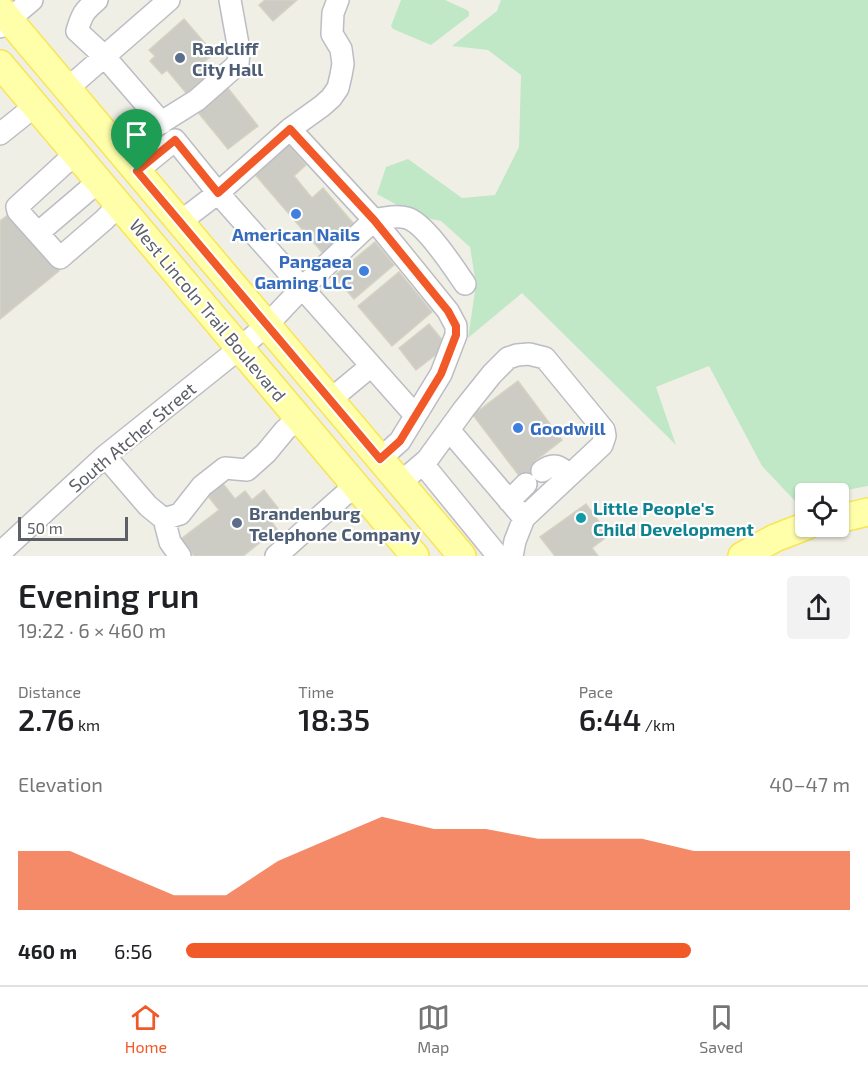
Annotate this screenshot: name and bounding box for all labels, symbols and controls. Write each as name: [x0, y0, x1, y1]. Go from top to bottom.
place label: Radcliff City Hall: [192, 37, 263, 80]
marker: Radcliff City Hall: [173, 51, 187, 65]
pin: [111, 109, 162, 171]
icon: arrive: [120, 118, 153, 151]
marker: American Nails: [289, 207, 303, 221]
street label: West Lincoln Trail Boulevard: [125, 214, 291, 406]
place label: American Nails: [232, 223, 360, 245]
place label: Pangaea Gaming LLC: [254, 250, 352, 293]
marker: Pangaea Gaming LLC: [357, 264, 371, 278]
street label: South Atcher Street: [64, 377, 200, 497]
place label: Goodwill: [530, 417, 606, 439]
marker: Goodwill: [511, 421, 525, 435]
map controls: [795, 483, 849, 537]
button: locate: [795, 483, 849, 537]
place label: Little People's Child Development: [593, 497, 755, 540]
place label: Brandenburg Telephone Company: [249, 502, 421, 545]
marker: Little People's Child Development: [574, 511, 588, 525]
scale bar: [18, 514, 128, 542]
marker: Brandenburg Telephone Company: [230, 516, 244, 530]
text: 50 m: [27, 518, 63, 537]
text: Evening run: [18, 575, 199, 615]
button: share: [787, 576, 850, 639]
text: 19:22 · 6 × 460 m: [18, 618, 166, 642]
text: Distance: [18, 682, 81, 701]
text: Time: [298, 682, 334, 701]
text: Pace: [579, 682, 613, 701]
text: 2.76: [18, 701, 74, 737]
text: 18:35: [298, 701, 370, 737]
text: 6:44: [579, 701, 641, 737]
text: km: [74, 715, 100, 734]
text: /km: [641, 715, 675, 734]
text: Elevation: [18, 772, 103, 796]
text: 40–47 m: [769, 772, 850, 796]
text: 460 m: [18, 939, 77, 963]
text: 6:56: [114, 939, 152, 963]
tab: Home: [125, 1001, 167, 1056]
tab: Map: [417, 1001, 450, 1056]
tab: Saved: [699, 1001, 743, 1056]

